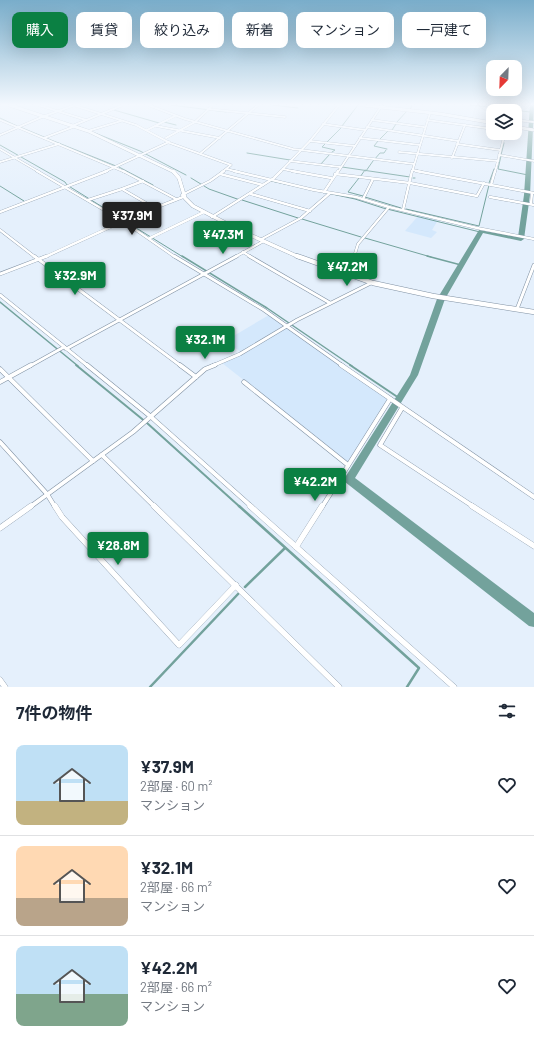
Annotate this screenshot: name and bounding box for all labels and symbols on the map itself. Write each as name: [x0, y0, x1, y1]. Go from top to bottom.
north arrow: [486, 60, 522, 96]
pin: ¥37.9M: [99, 202, 165, 236]
pin: ¥47.3M: [190, 221, 256, 255]
pin: ¥47.2M: [314, 253, 380, 287]
pin: ¥32.9M: [42, 262, 108, 296]
pin: ¥32.1M: [172, 326, 238, 360]
pin: ¥42.2M: [282, 468, 348, 502]
pin: ¥28.8M: [85, 532, 151, 566]

